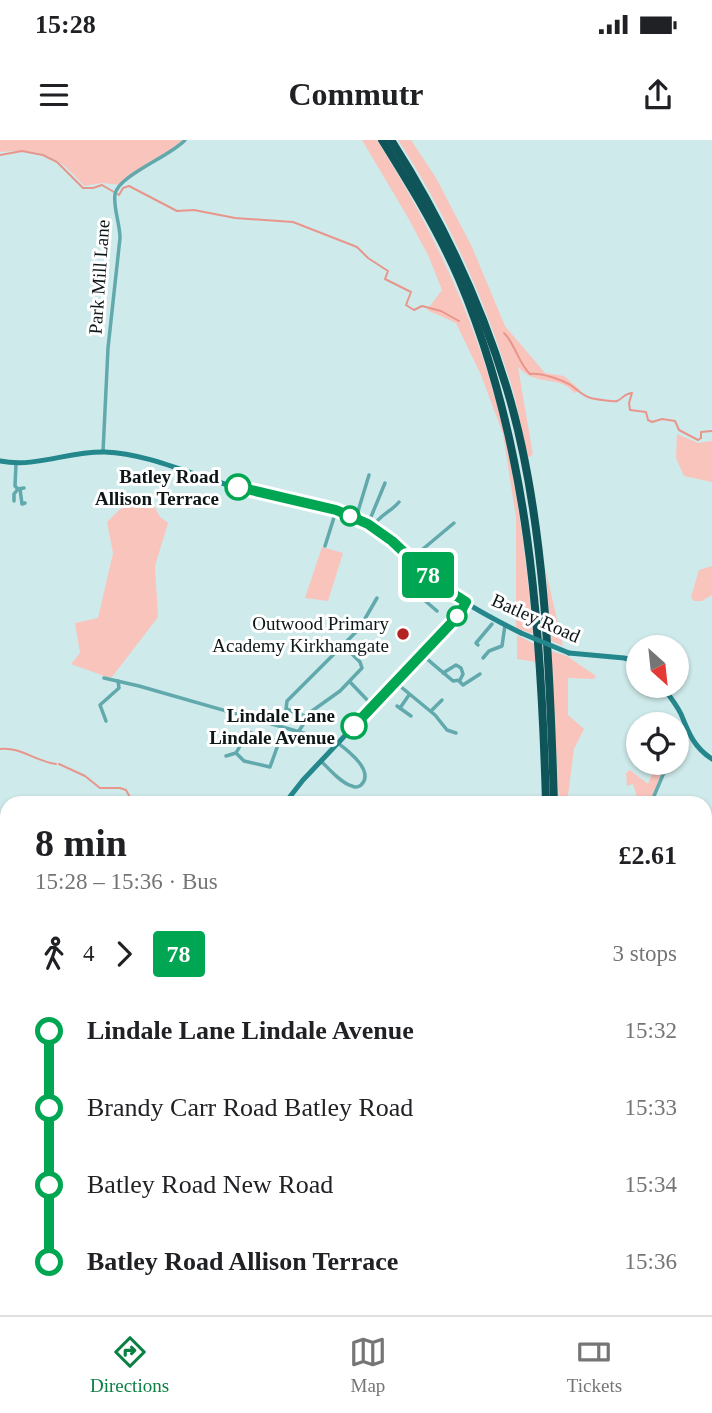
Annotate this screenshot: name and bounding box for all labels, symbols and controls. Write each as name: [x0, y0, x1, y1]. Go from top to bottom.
text: 15:28: [35, 10, 96, 39]
icon: menu: [35, 76, 73, 114]
text: Commutr: [288, 76, 424, 112]
icon: share: [639, 76, 677, 114]
street label: Park Mill Lane: [85, 219, 113, 335]
place label: Batley Road Allison Terrace: [95, 466, 219, 509]
marker: Batley Road Allison Terrace: [225, 474, 251, 500]
unlabelled marker: [340, 506, 360, 526]
line badge: 78: [396, 552, 460, 598]
text: 78: [416, 562, 440, 588]
street label: Batley Road: [489, 589, 584, 647]
unlabelled marker: [447, 606, 467, 626]
place label: Outwood Primary Academy Kirkhamgate: [212, 613, 389, 656]
marker: Outwood Primary Academy Kirkhamgate: [395, 626, 411, 642]
north arrow: [626, 635, 690, 698]
map controls: [626, 635, 689, 775]
place label: Lindale Lane Lindale Avenue: [209, 705, 335, 748]
button: locate: [626, 712, 689, 775]
marker: Lindale Lane Lindale Avenue: [341, 713, 367, 739]
text: 8 min: [35, 822, 127, 864]
text: £2.61: [619, 841, 677, 870]
text: 15:28 – 15:36 · Bus: [35, 869, 218, 894]
icon: walk: [35, 935, 73, 973]
icon: forward: [105, 935, 143, 973]
text: 4: [83, 941, 95, 966]
text: 78: [167, 941, 191, 967]
text: 3 stops: [612, 941, 677, 966]
text: Lindale Lane Lindale Avenue: [87, 1016, 414, 1045]
text: 15:32: [625, 1018, 677, 1043]
text: Brandy Carr Road Batley Road: [87, 1093, 413, 1122]
text: 15:33: [625, 1095, 677, 1120]
text: Batley Road New Road: [87, 1170, 333, 1199]
text: 15:34: [625, 1172, 677, 1197]
text: Batley Road Allison Terrace: [87, 1247, 398, 1276]
text: 15:36: [625, 1249, 677, 1274]
tab: Directions: [90, 1333, 169, 1397]
tab: Map: [349, 1333, 387, 1397]
tab: Tickets: [567, 1333, 622, 1397]

